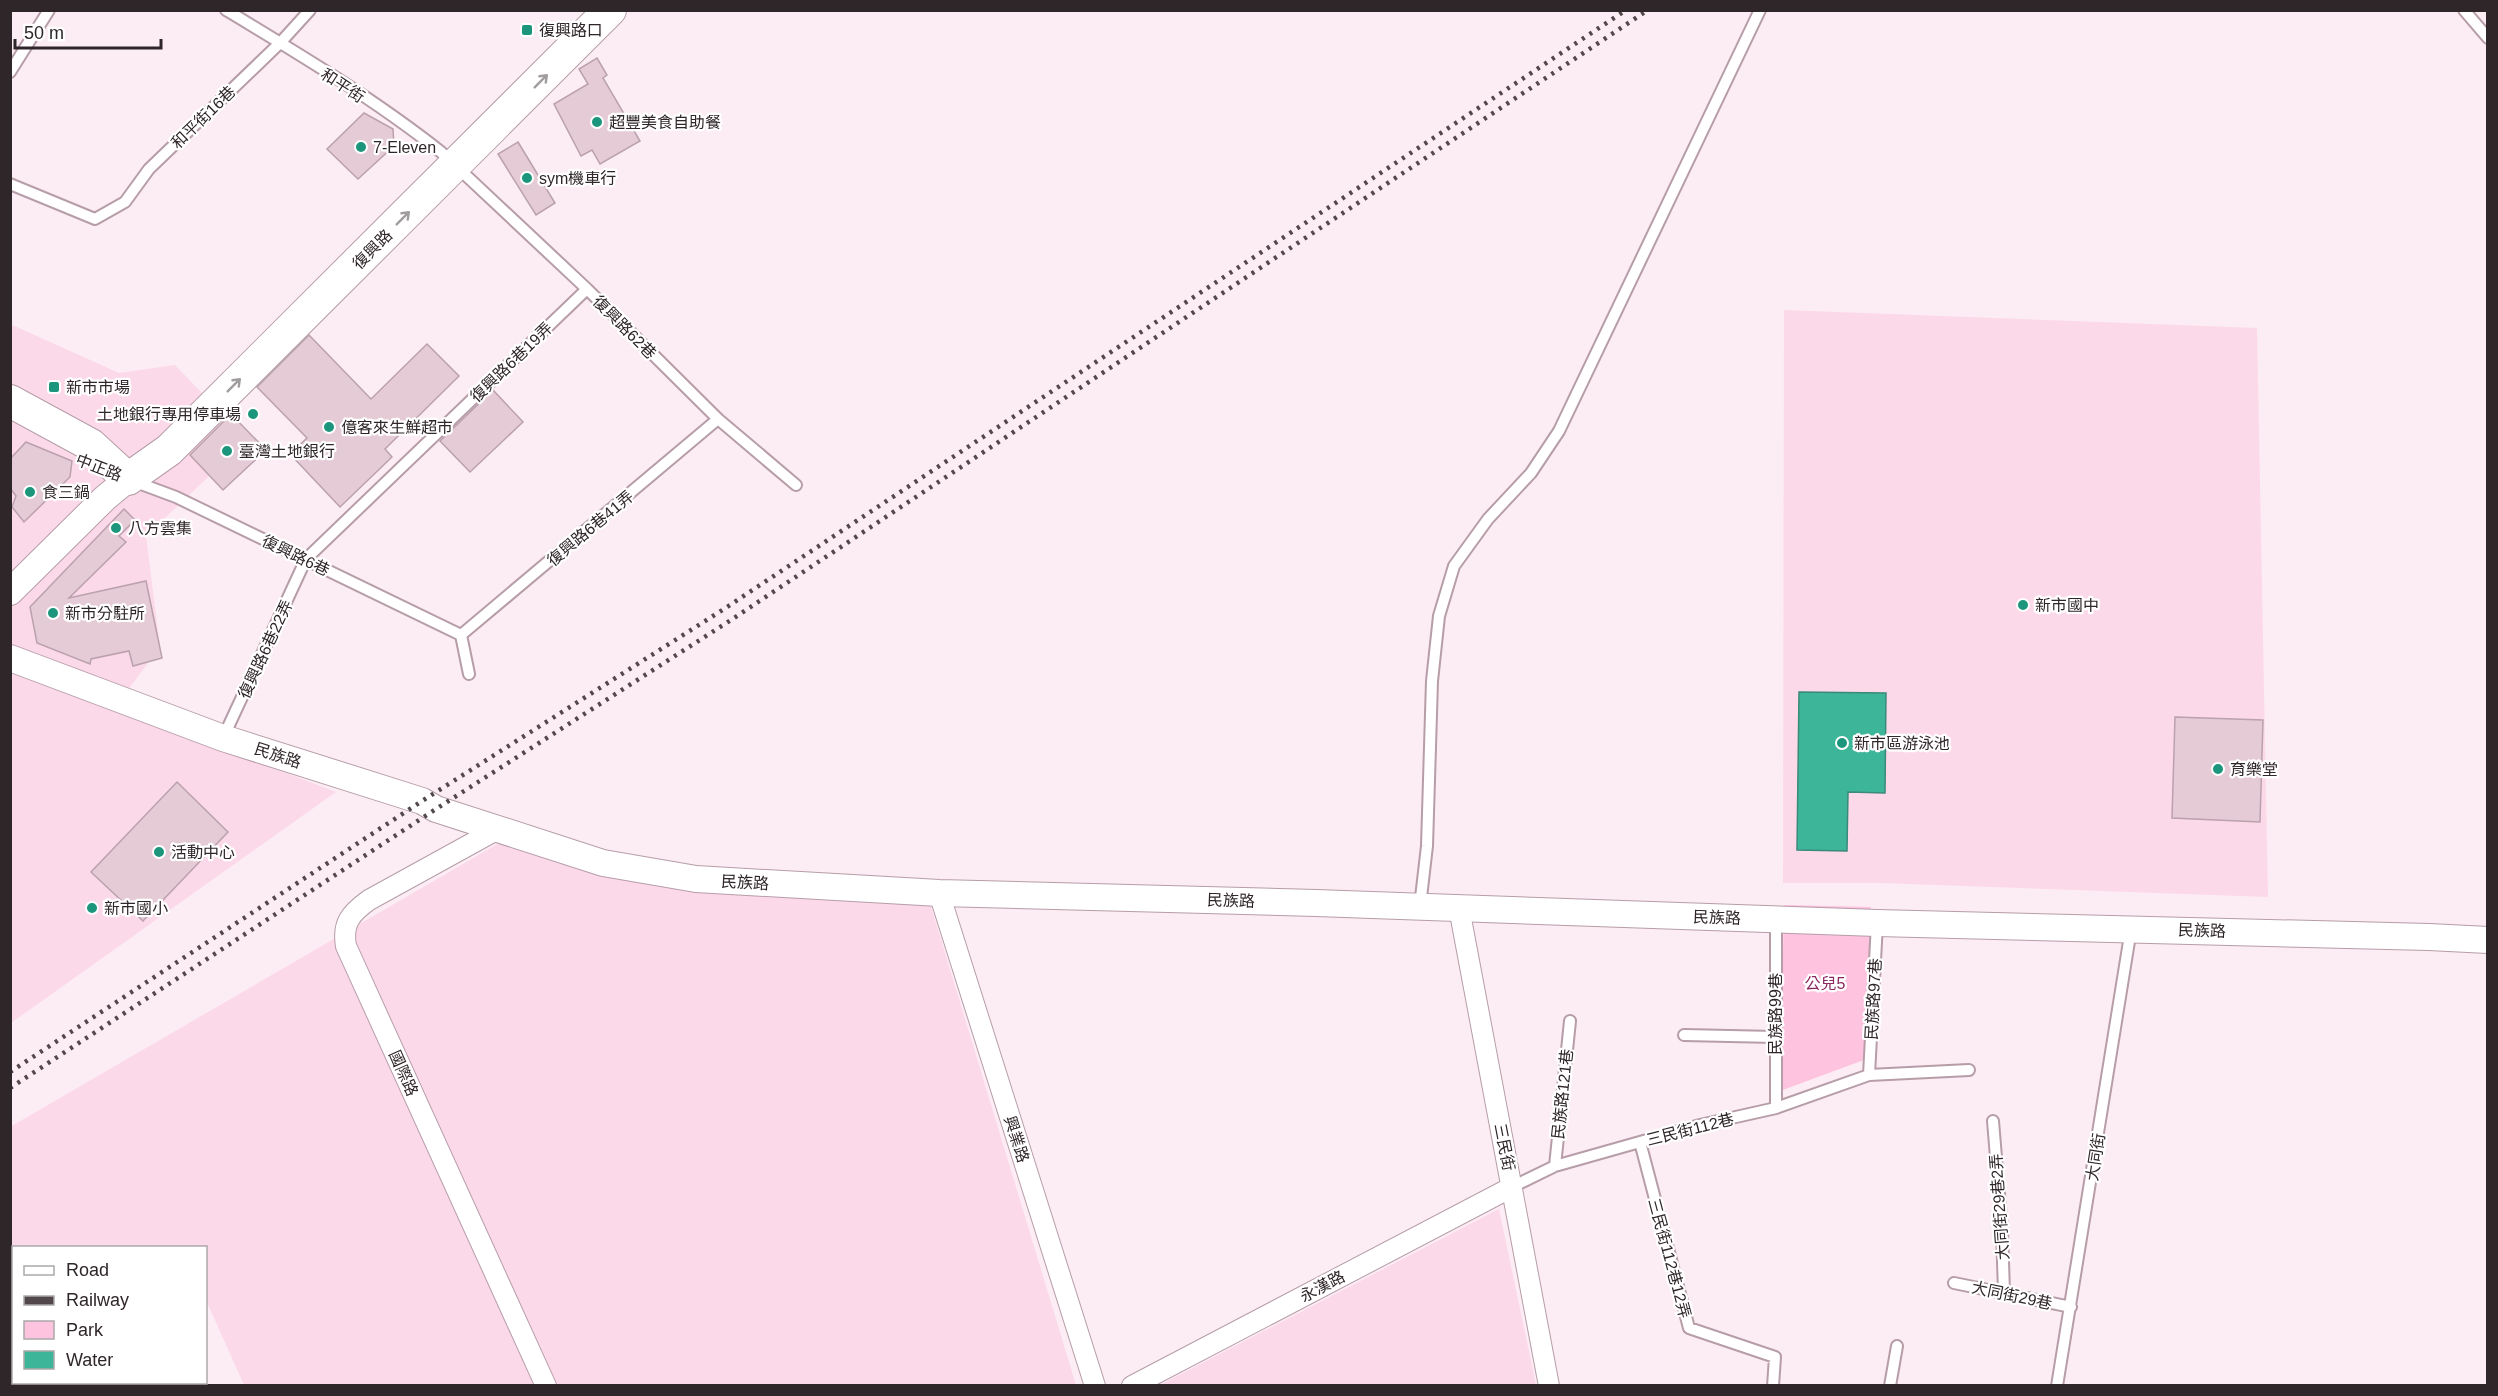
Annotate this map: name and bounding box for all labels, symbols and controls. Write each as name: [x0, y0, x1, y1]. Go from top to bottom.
scale bar: [15, 12, 160, 50]
place label: 復興路口: [539, 22, 603, 39]
text: 50 m: [24, 23, 64, 43]
marker: 復興路口: [520, 23, 534, 37]
street label: 和平街: [318, 65, 367, 106]
one-way arrow: [534, 73, 548, 88]
street label: 和平街16巷: [168, 83, 239, 152]
place label: 超豐美食自助餐: [609, 114, 721, 131]
marker: 超豐美食自助餐: [590, 115, 604, 129]
place label: 7-Eleven: [373, 139, 436, 156]
marker: 7-Eleven: [354, 140, 368, 154]
place label: sym機車行: [539, 170, 616, 187]
marker: sym機車行: [520, 171, 534, 185]
one-way arrow: [396, 211, 410, 226]
street label: 復興路: [349, 226, 395, 272]
street label: 復興路62巷: [590, 292, 660, 362]
street label: 復興路6巷19弄: [467, 319, 556, 406]
one-way arrow: [227, 378, 242, 392]
place label: 新市市場: [66, 379, 130, 396]
marker: 新市市場: [47, 380, 61, 394]
place label: 土地銀行專用停車場: [97, 406, 241, 423]
marker: 土地銀行專用停車場: [246, 407, 260, 421]
place label: 億客來生鮮超市: [341, 419, 453, 436]
marker: 億客來生鮮超市: [322, 420, 336, 434]
place label: 臺灣土地銀行: [239, 443, 335, 460]
marker: 臺灣土地銀行: [220, 444, 234, 458]
street label: 中正路: [73, 451, 124, 484]
place label: 食三鍋: [42, 484, 90, 501]
marker: 食三鍋: [23, 485, 37, 499]
street label: 復興路6巷41弄: [544, 488, 637, 569]
place label: 八方雲集: [128, 520, 192, 537]
marker: 八方雲集: [109, 521, 123, 535]
street label: 復興路6巷: [259, 532, 332, 579]
street label: 復興路6巷22弄: [235, 597, 296, 701]
place label: 新市國中: [2035, 597, 2099, 614]
marker: 新市國中: [2016, 598, 2030, 612]
place label: 新市分駐所: [65, 605, 145, 622]
marker: 新市分駐所: [46, 606, 60, 620]
place label: 新市區游泳池: [1854, 735, 1950, 752]
marker: 新市區游泳池: [1835, 736, 1849, 750]
street label: 民族路: [252, 740, 303, 771]
place label: 育樂堂: [2230, 761, 2278, 778]
marker: 育樂堂: [2211, 762, 2225, 776]
place label: 活動中心: [171, 844, 235, 861]
marker: 活動中心: [152, 845, 166, 859]
street label: 民族路: [721, 873, 769, 892]
street label: 民族路: [1207, 891, 1255, 910]
place label: 新市國小: [104, 900, 168, 917]
marker: 新市國小: [85, 901, 99, 915]
street label: 民族路: [1693, 908, 1741, 927]
street label: 民族路: [2178, 921, 2226, 940]
street label: 民族路97巷: [1863, 958, 1884, 1040]
street label: 民族路99巷: [1767, 973, 1784, 1055]
park label: 公兒5: [1805, 975, 1846, 992]
street label: 國際路: [386, 1048, 421, 1099]
street label: 民族路121巷: [1549, 1048, 1576, 1140]
street label: 三民街112巷: [1645, 1110, 1736, 1149]
street label: 興業路: [1001, 1114, 1032, 1165]
street label: 三民街: [1492, 1122, 1517, 1172]
street label: 大同街: [2083, 1132, 2108, 1182]
street label: 大同街29巷2弄: [1987, 1153, 2012, 1261]
street label: 三民街112巷12弄: [1645, 1196, 1694, 1320]
legend: [12, 1246, 207, 1384]
text: Road: [66, 1260, 109, 1280]
street label: 永漢路: [1297, 1268, 1347, 1305]
street label: 大同街29巷: [1970, 1279, 2054, 1312]
text: Railway: [66, 1290, 129, 1310]
text: Park: [66, 1320, 104, 1340]
text: Water: [66, 1350, 113, 1370]

